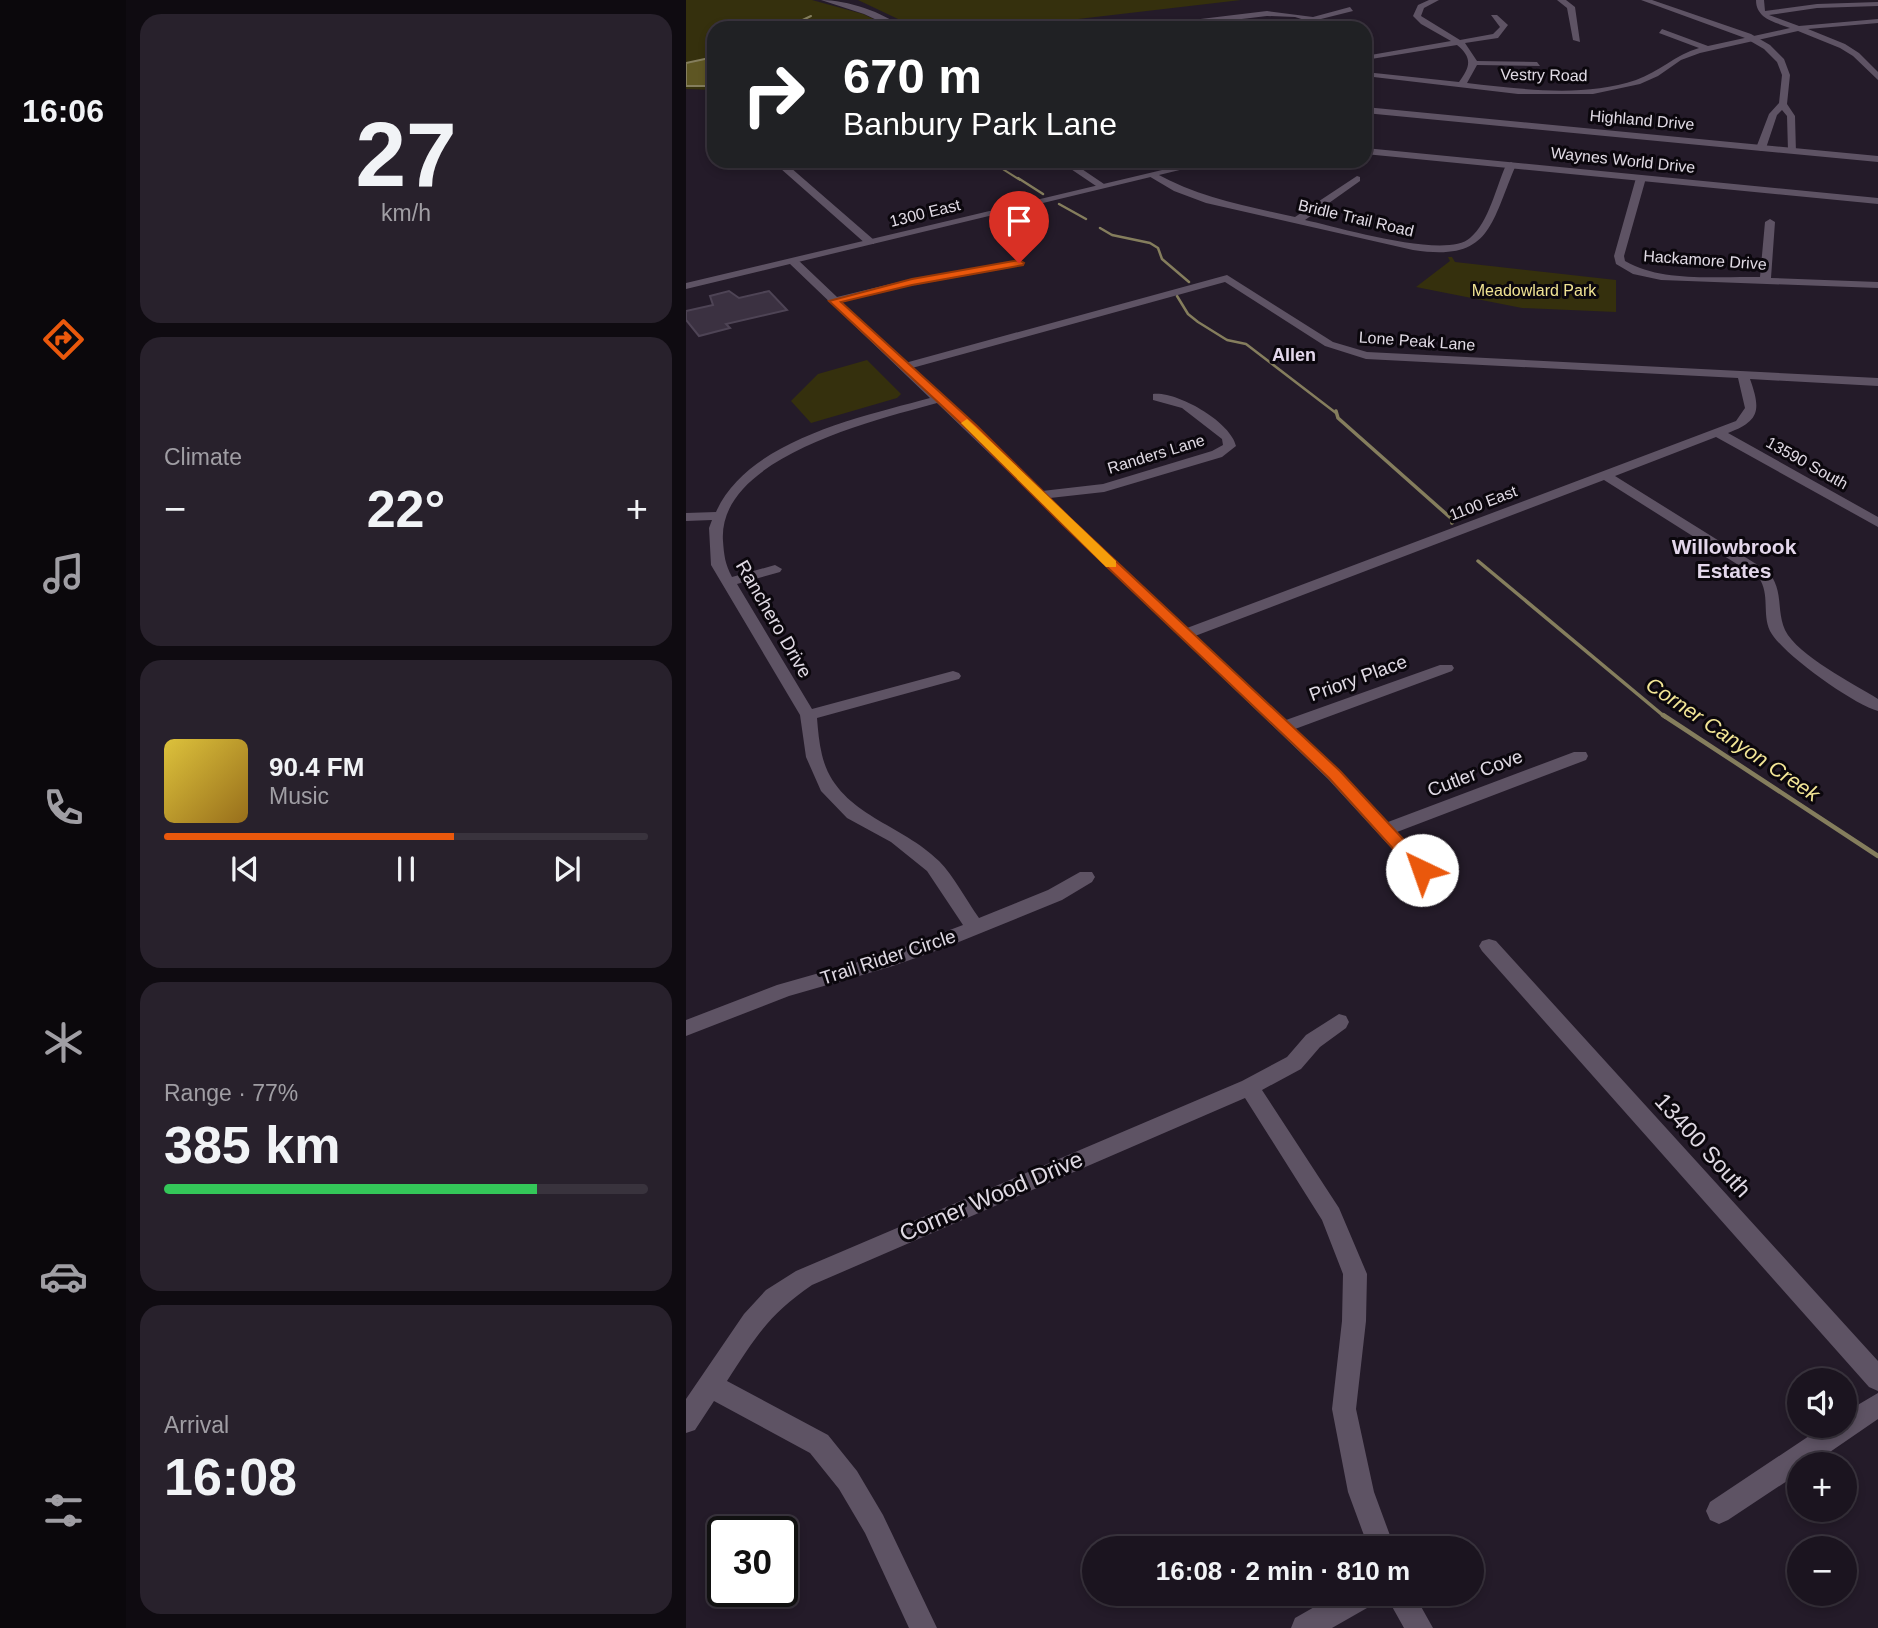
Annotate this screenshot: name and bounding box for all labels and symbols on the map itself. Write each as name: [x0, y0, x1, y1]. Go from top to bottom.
street label: Vestry Road: [1500, 66, 1588, 84]
street label: Highland Drive: [1589, 107, 1695, 133]
street label: Waynes World Drive: [1550, 144, 1696, 176]
pin: [989, 191, 1049, 263]
street label: 1300 East: [888, 196, 963, 230]
street label: Bridle Trail Road: [1296, 196, 1416, 240]
street label: Hackamore Drive: [1643, 247, 1767, 273]
park label: Meadowlard Park: [1472, 282, 1597, 299]
street label: Lone Peak Lane: [1358, 328, 1476, 354]
district label: Allen: [1272, 345, 1316, 365]
street label: Randers Lane: [1105, 431, 1207, 477]
street label: 13590 South: [1763, 434, 1851, 492]
street label: 1100 East: [1447, 482, 1520, 524]
district label: Willowbrook Estates: [1672, 535, 1797, 582]
street label: Ranchero Drive: [732, 557, 816, 681]
street label: Priory Place: [1306, 651, 1410, 705]
water label: Corner Canyon Creek: [1642, 672, 1825, 806]
street label: Cutler Cove: [1424, 745, 1526, 801]
position arrow: [1385, 833, 1459, 907]
street label: Trail Rider Circle: [818, 925, 958, 989]
street label: 13400 South: [1650, 1088, 1756, 1202]
street label: Corner Wood Drive: [896, 1146, 1086, 1246]
speed limit sign: 30: [707, 1516, 798, 1607]

